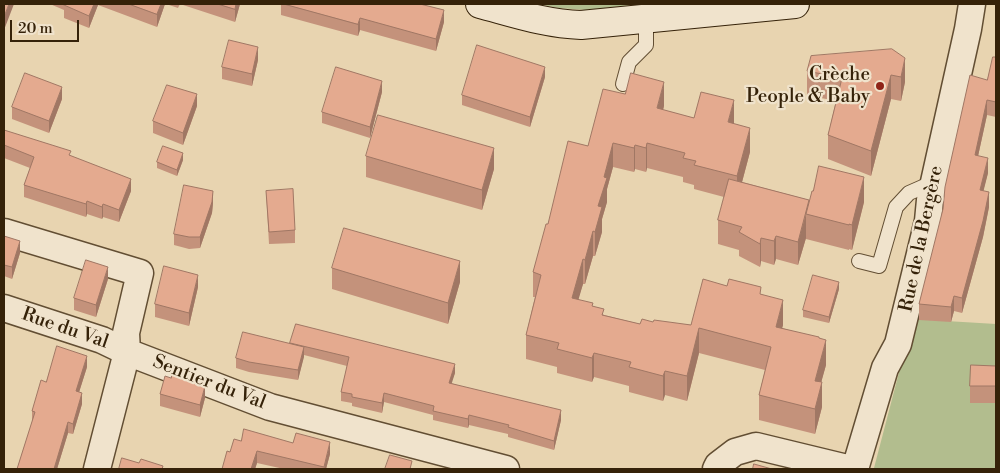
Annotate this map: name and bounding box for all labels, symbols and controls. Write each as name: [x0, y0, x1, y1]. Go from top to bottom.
scale bar: [12, 10, 81, 42]
text: 20 m: [18, 19, 53, 38]
place label: Crèche People & Baby: [746, 64, 870, 108]
marker: Crèche People & Baby: [874, 80, 886, 92]
street label: Rue de la Bergère: [895, 164, 949, 314]
street label: Rue du Val: [19, 304, 111, 354]
street label: Sentier du Val: [149, 351, 269, 415]

